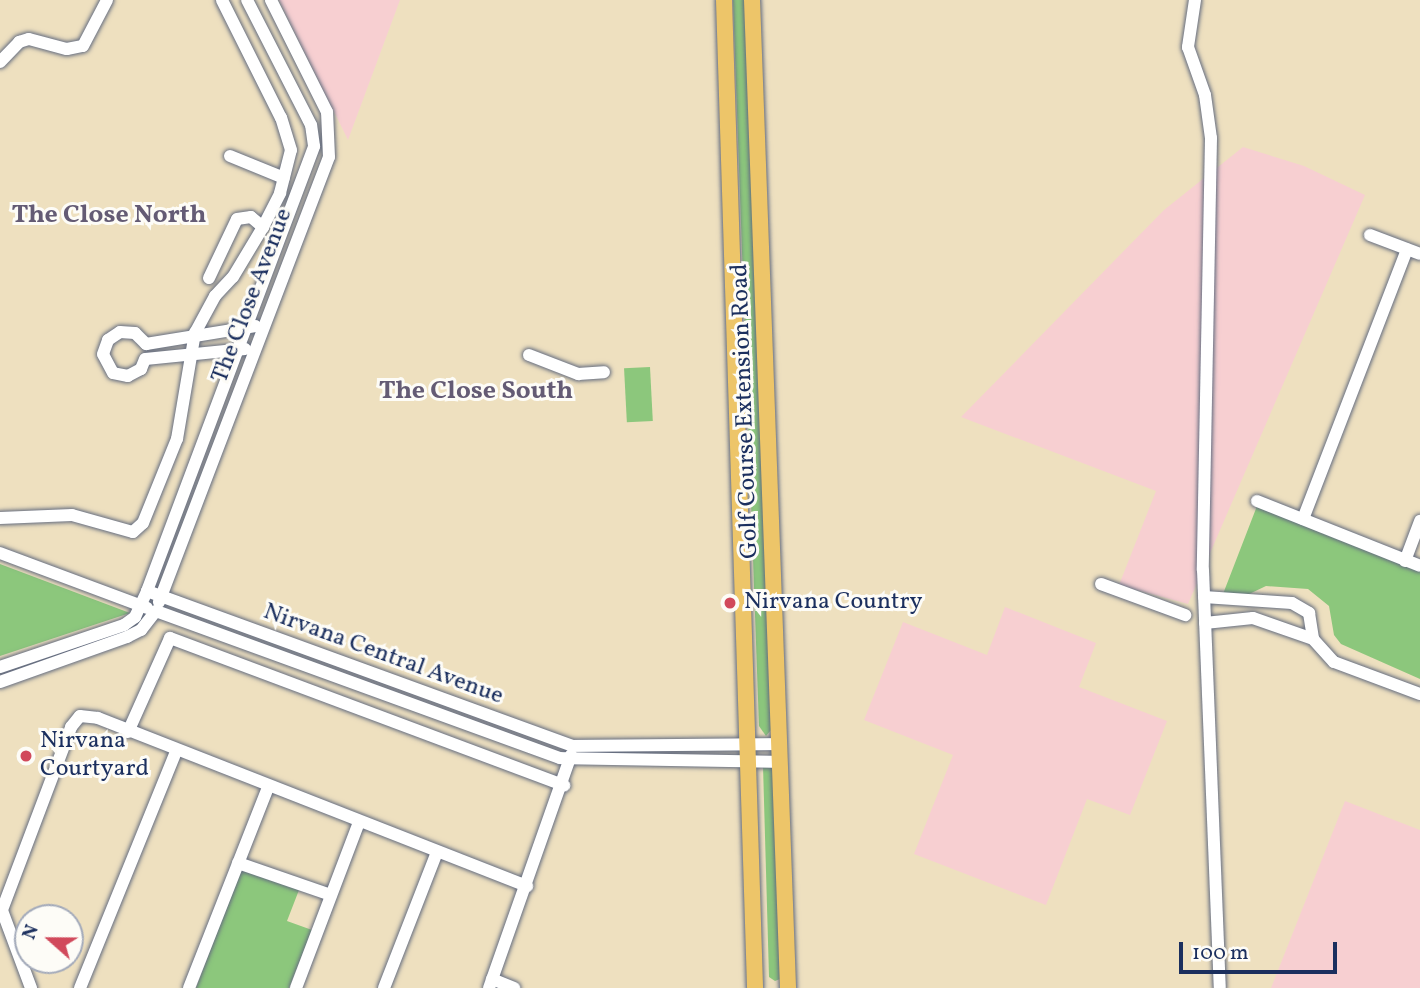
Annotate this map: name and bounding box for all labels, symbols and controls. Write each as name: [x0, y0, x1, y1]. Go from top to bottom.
district label: The Close North: [11, 200, 207, 232]
street label: The Close Avenue: [206, 205, 300, 387]
street label: Golf Course Extension Road: [726, 264, 766, 558]
district label: The Close South: [379, 376, 573, 408]
place label: Nirvana Country: [744, 589, 923, 617]
marker: Nirvana Country: [722, 595, 738, 611]
street label: Nirvana Central Avenue: [259, 598, 507, 712]
place label: Nirvana Courtyard: [40, 728, 149, 784]
marker: Nirvana Courtyard: [18, 748, 34, 764]
north arrow: [14, 904, 84, 974]
text: N: [17, 921, 46, 943]
scale bar: [1182, 928, 1340, 972]
text: 100 m: [1192, 939, 1249, 968]

